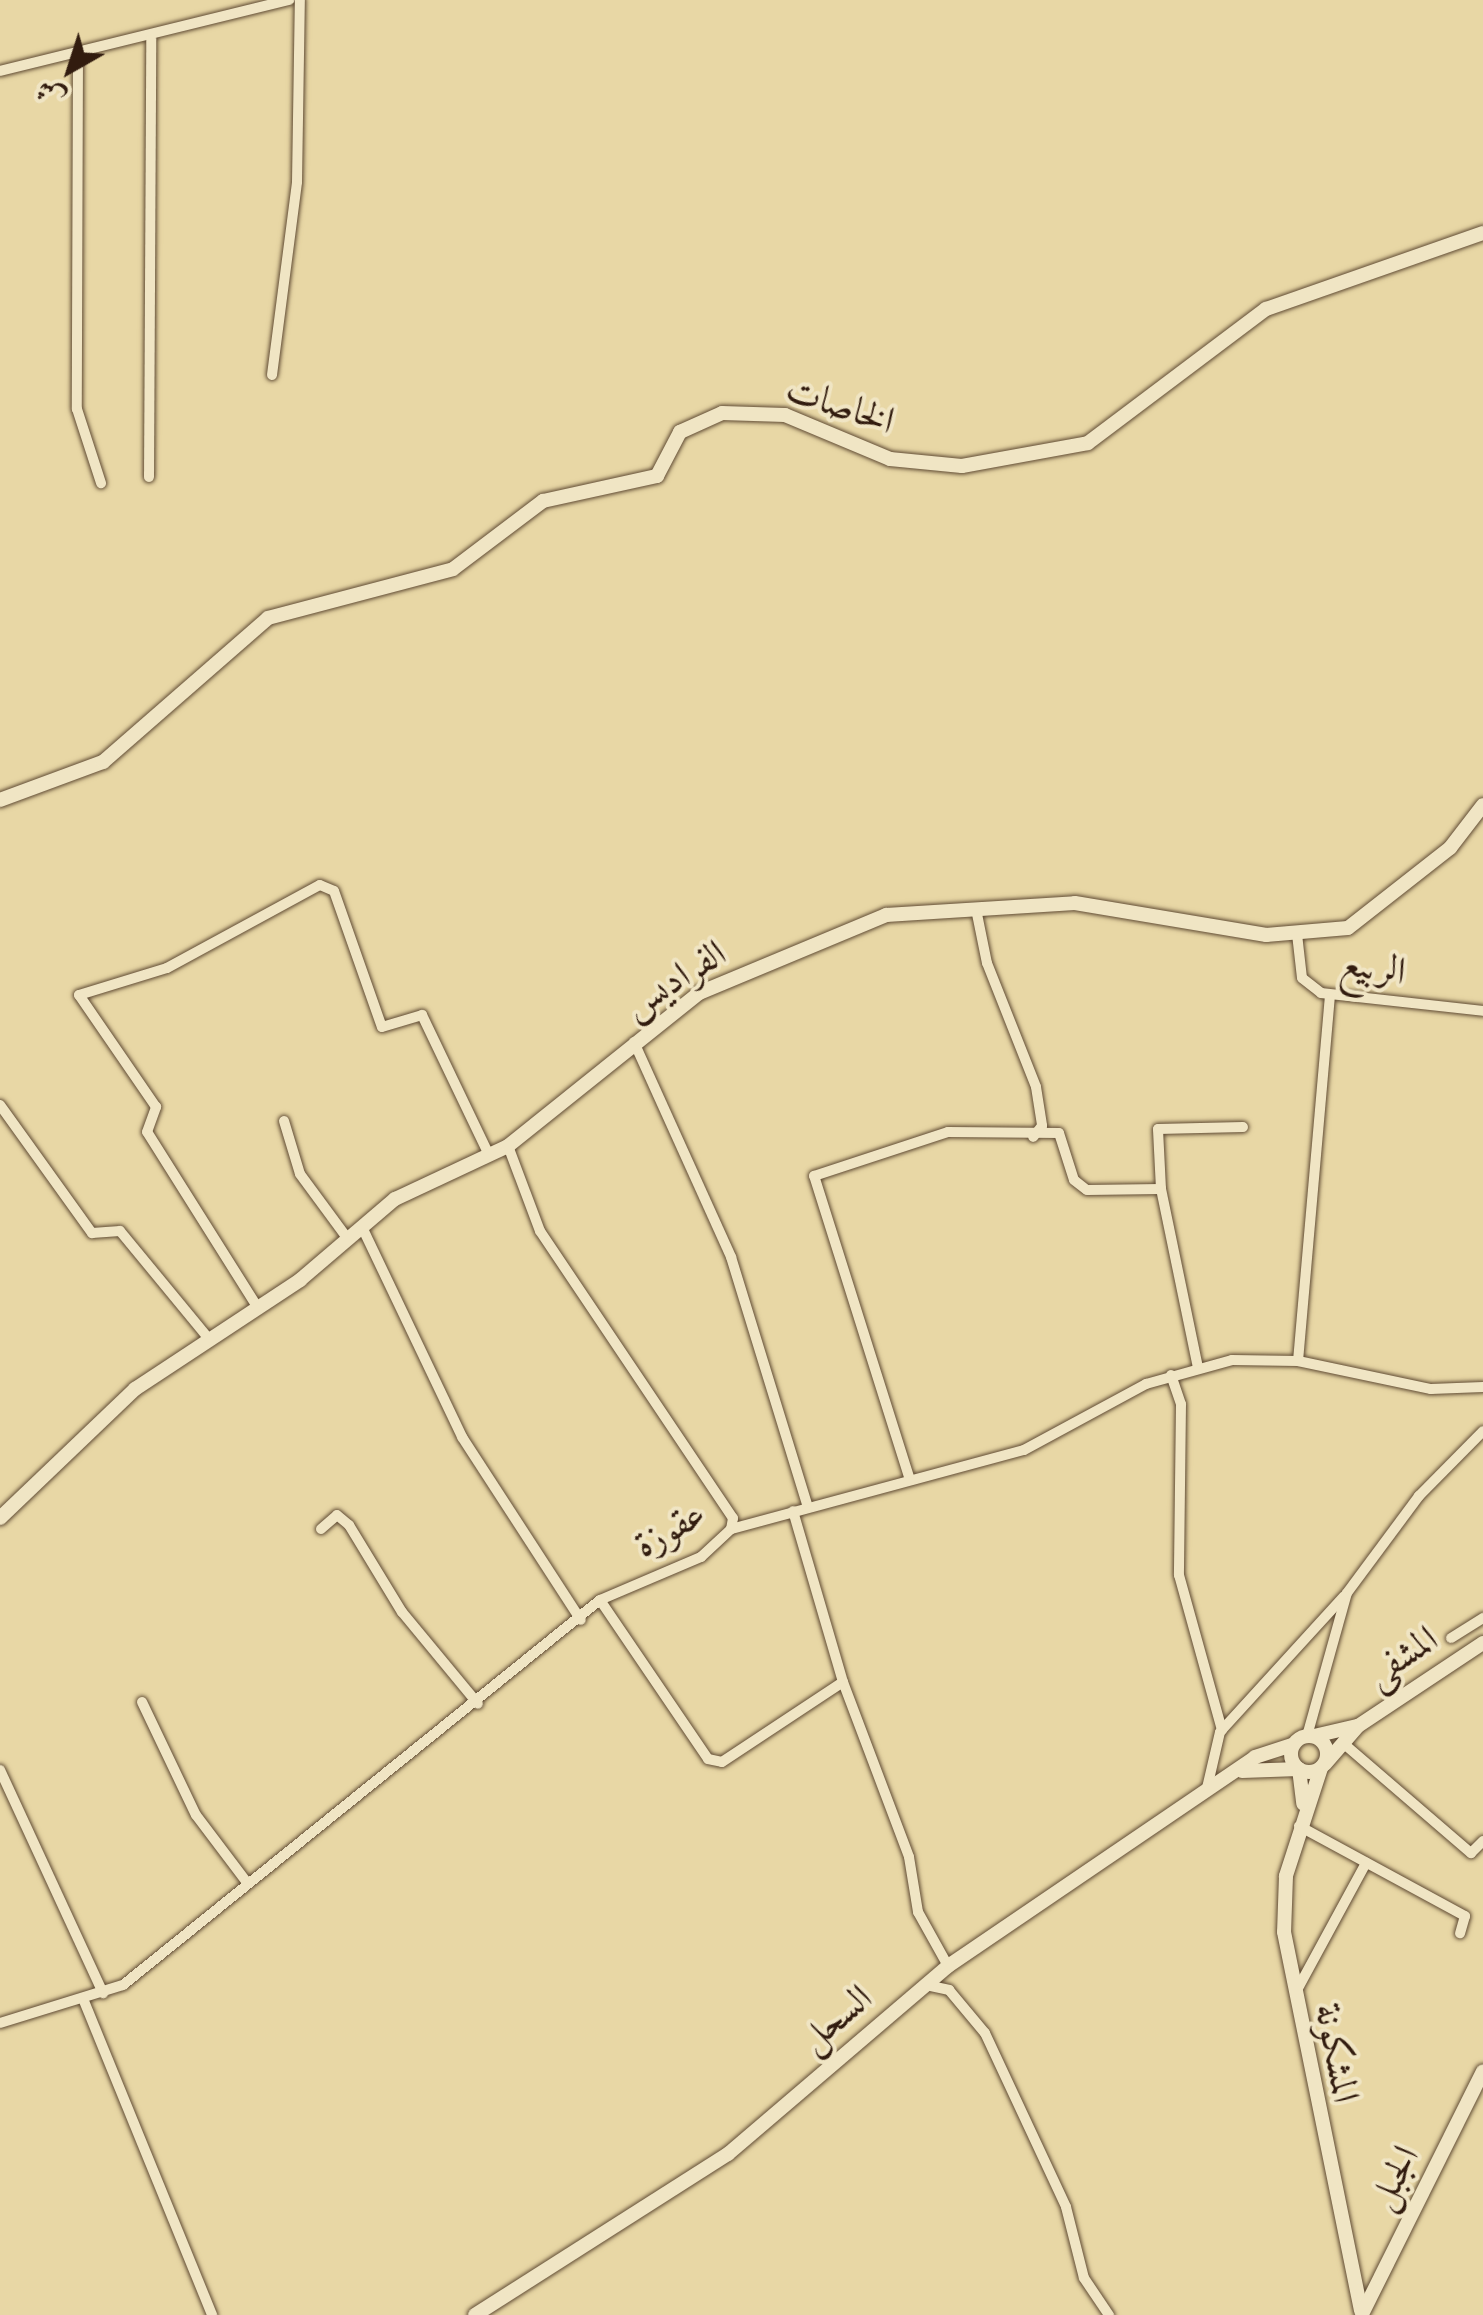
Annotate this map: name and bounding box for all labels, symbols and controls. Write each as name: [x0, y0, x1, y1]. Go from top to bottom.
north arrow: [20, 20, 120, 120]
text: ش: [29, 71, 73, 116]
street label: الخاصات: [780, 367, 900, 445]
street label: الفراديس: [615, 931, 735, 1029]
street label: الربيع: [1337, 940, 1409, 996]
street label: عقوزة: [626, 1492, 714, 1568]
street label: المشفى: [1357, 1616, 1447, 1698]
street label: السحل: [790, 1975, 882, 2063]
street label: المشكونة: [1304, 1999, 1368, 2107]
street label: الجبل: [1358, 2138, 1430, 2218]

